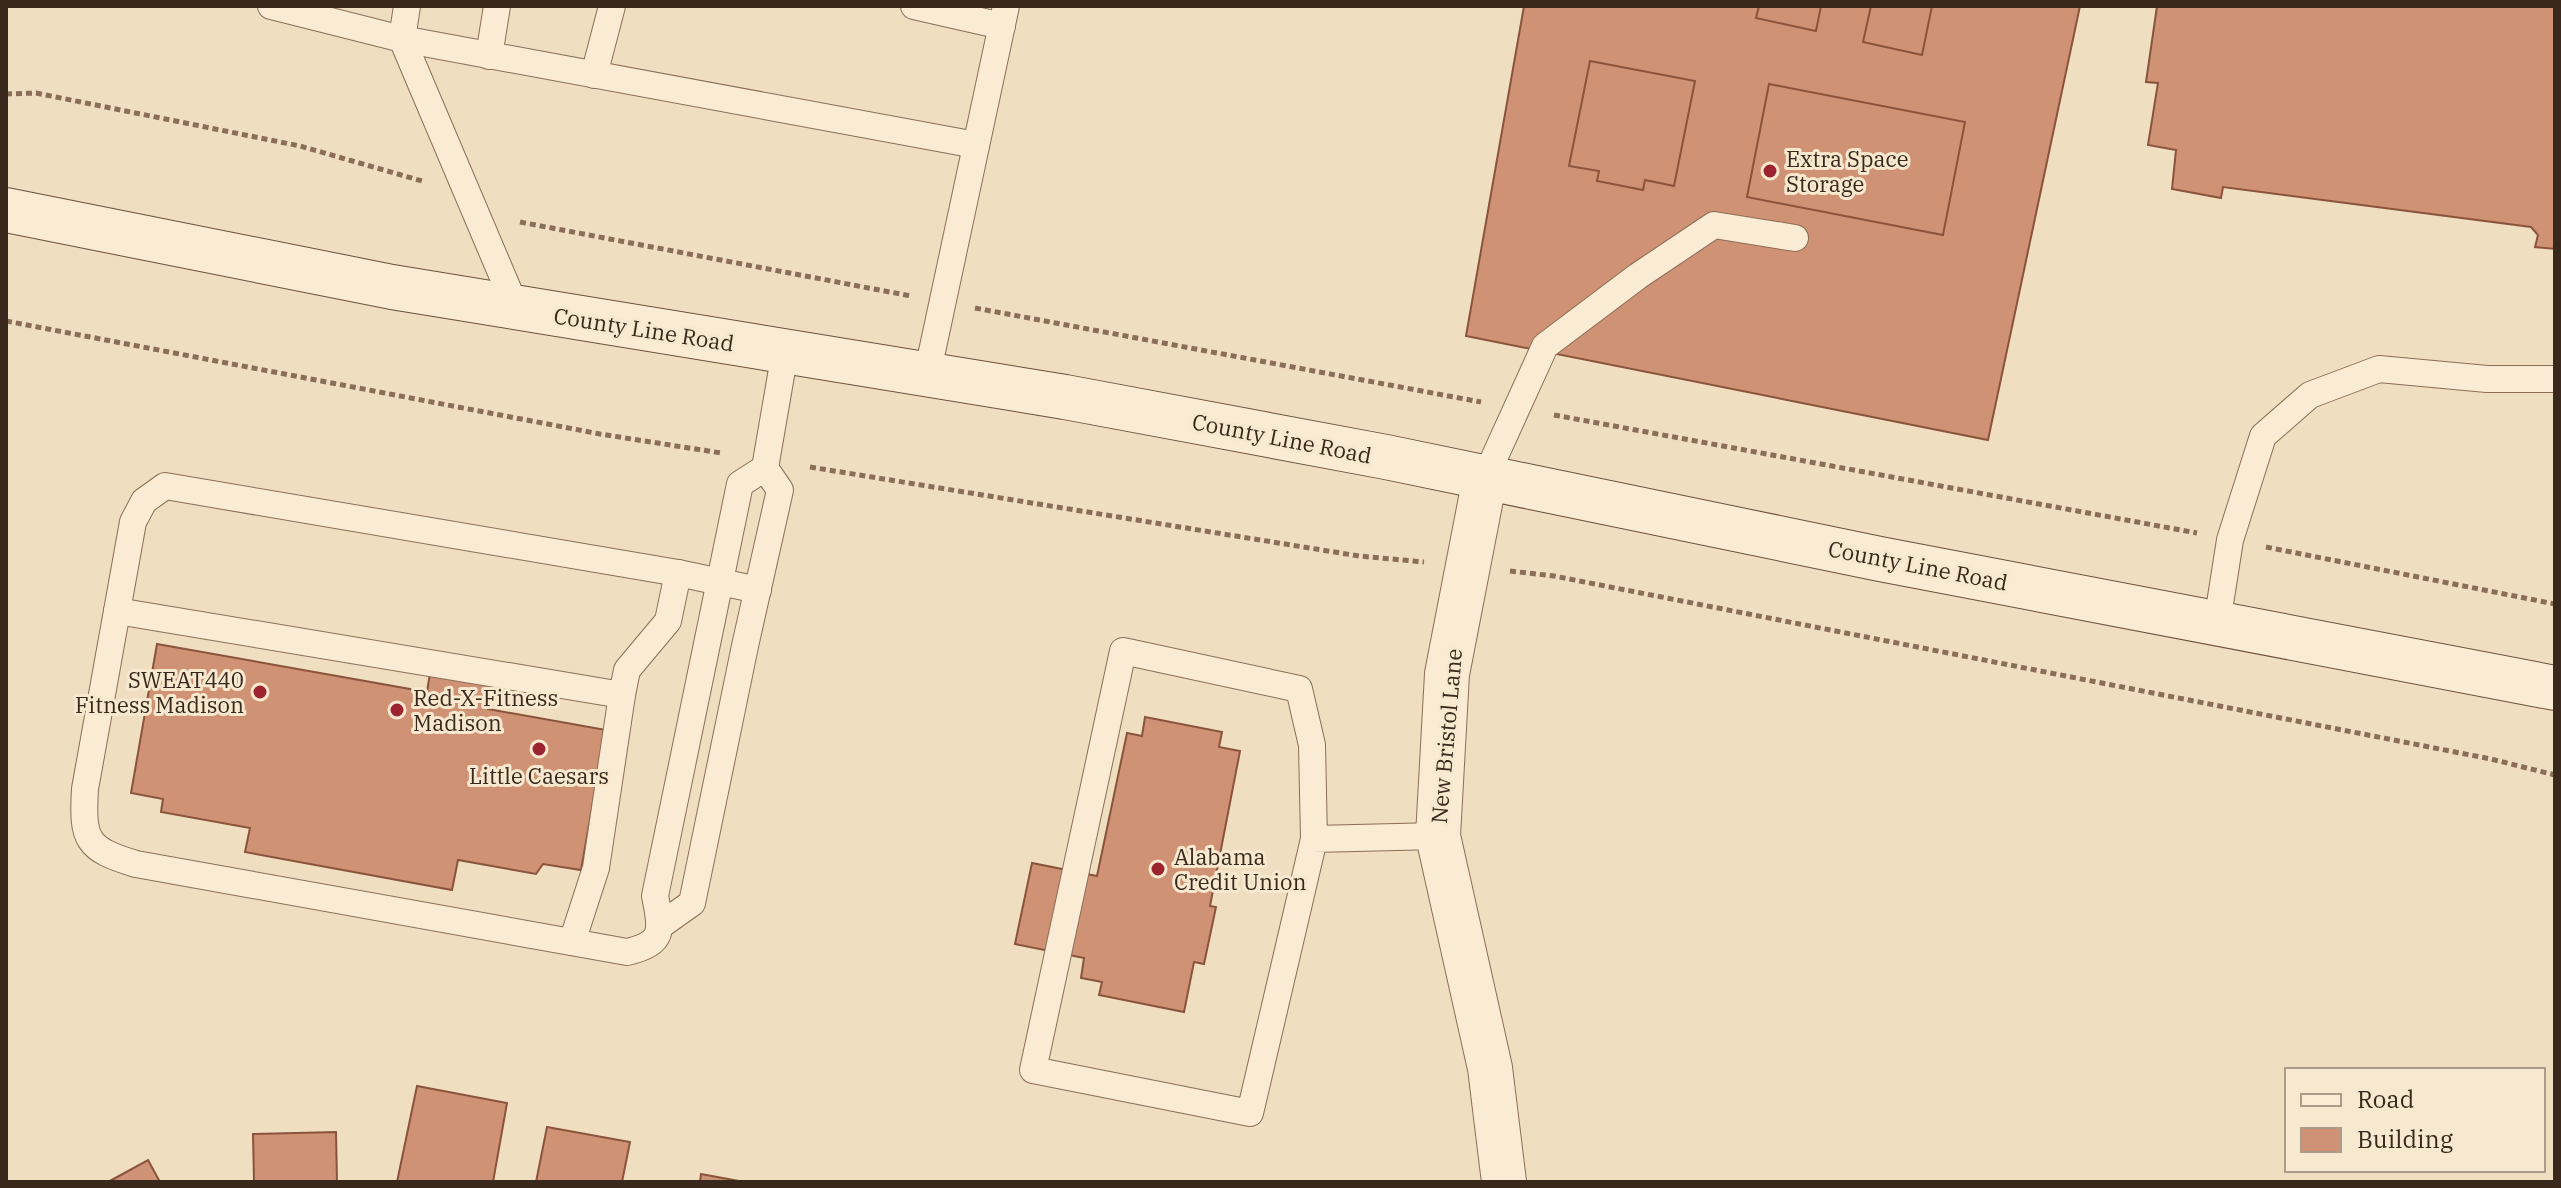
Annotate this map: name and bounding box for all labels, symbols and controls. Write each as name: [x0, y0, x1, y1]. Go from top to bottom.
place label: Extra Space Storage: [1786, 144, 1909, 198]
marker: Extra Space Storage: [1761, 162, 1779, 180]
street label: County Line Road: [552, 300, 736, 358]
street label: County Line Road: [1190, 406, 1374, 470]
street label: County Line Road: [1826, 533, 2010, 597]
street label: New Bristol Lane: [1424, 647, 1468, 825]
place label: SWEAT440 Fitness Madison: [75, 665, 244, 719]
marker: SWEAT440 Fitness Madison: [251, 683, 269, 701]
place label: Red-X-Fitness Madison: [413, 683, 558, 737]
marker: Red-X-Fitness Madison: [388, 701, 406, 719]
marker: Little Caesars: [530, 740, 548, 758]
place label: Little Caesars: [469, 761, 609, 790]
place label: Alabama Credit Union: [1174, 842, 1307, 896]
marker: Alabama Credit Union: [1149, 860, 1167, 878]
legend: [2285, 1068, 2545, 1172]
text: Road: [2357, 1083, 2414, 1115]
text: Building: [2357, 1123, 2453, 1155]

